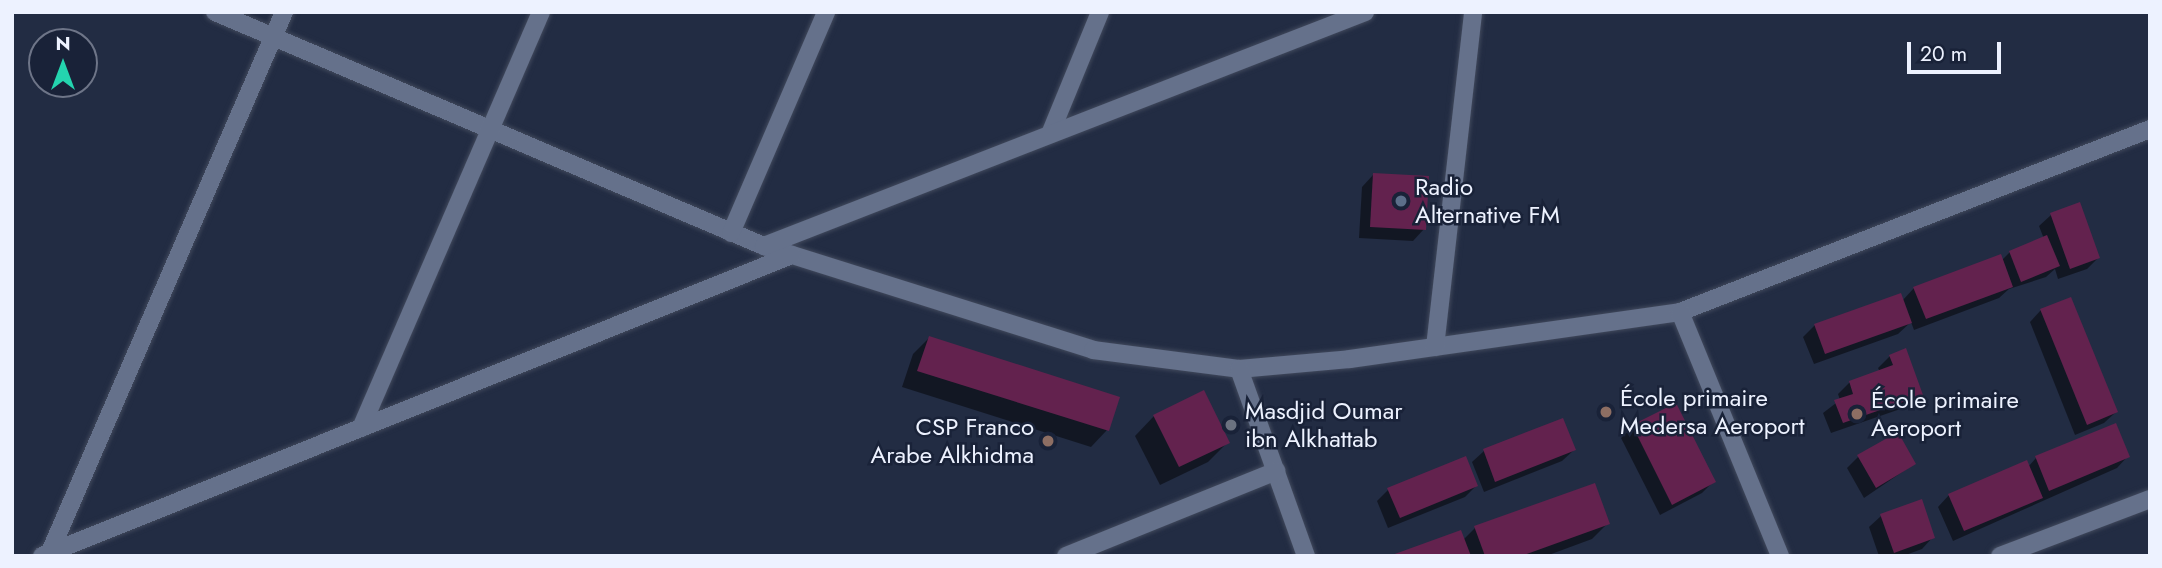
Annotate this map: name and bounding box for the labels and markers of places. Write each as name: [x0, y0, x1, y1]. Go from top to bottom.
place label: Radio Alternative FM: [1415, 173, 1560, 229]
marker: Radio Alternative FM: [1393, 193, 1409, 209]
place label: École primaire Medersa Aeroport: [1620, 384, 1804, 440]
place label: École primaire Aeroport: [1871, 386, 2019, 442]
place label: Masdjid Oumar ibn Alkhattab: [1245, 397, 1403, 453]
marker: École primaire Medersa Aeroport: [1598, 404, 1614, 420]
marker: École primaire Aeroport: [1849, 406, 1865, 422]
place label: CSP Franco Arabe Alkhidma: [870, 413, 1034, 469]
marker: Masdjid Oumar ibn Alkhattab: [1223, 417, 1239, 433]
marker: CSP Franco Arabe Alkhidma: [1040, 433, 1056, 449]

